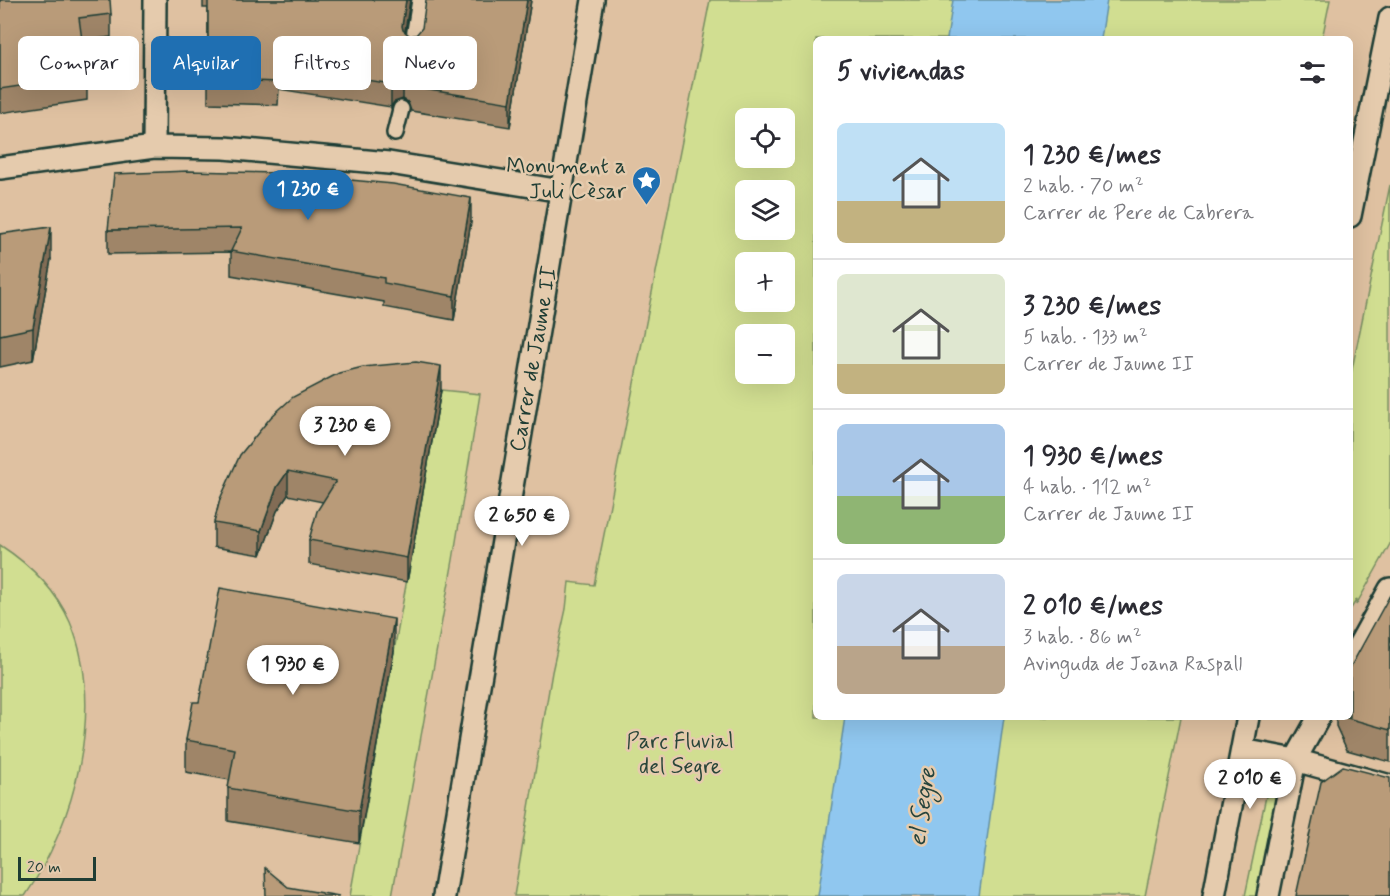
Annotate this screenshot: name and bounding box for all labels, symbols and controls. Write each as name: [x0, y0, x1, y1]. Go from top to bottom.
chip: Comprar: [18, 36, 139, 90]
chip: Alquilar: [151, 36, 261, 90]
chip: Filtros: [273, 36, 371, 90]
chip: Nuevo: [383, 36, 477, 90]
text: 5 viviendas: [837, 55, 965, 89]
icon: filters: [1296, 56, 1329, 89]
map controls: [735, 108, 795, 384]
button: locate: [735, 108, 795, 168]
text: 1 230 €/mes: [1023, 139, 1161, 173]
icon: home: [885, 147, 957, 219]
place label: Monument a Juli Cèsar: [506, 153, 627, 206]
place icon: Monument a Juli Cèsar: [631, 164, 663, 206]
pin: 1 230 €: [253, 170, 363, 221]
text: 2 hab. · 70 m²: [1023, 173, 1144, 200]
text: 1 230 €: [277, 176, 339, 203]
button: layers: [735, 180, 795, 240]
text: Carrer de Pere de Cabrera: [1023, 200, 1254, 227]
button: +: [735, 252, 795, 312]
street label: Carrer de Jaume II: [504, 264, 564, 454]
text: 3 230 €/mes: [1023, 290, 1161, 324]
icon: home: [885, 298, 957, 370]
button: −: [735, 324, 795, 384]
text: 5 hab. · 133 m²: [1023, 324, 1148, 351]
text: Carrer de Jaume II: [1023, 351, 1194, 378]
pin: 3 230 €: [290, 406, 400, 457]
text: 3 230 €: [314, 412, 376, 439]
text: 1 930 €/mes: [1023, 440, 1163, 474]
icon: home: [885, 448, 957, 520]
text: 4 hab. · 112 m²: [1023, 474, 1151, 501]
pin: 2 650 €: [467, 496, 577, 547]
text: Carrer de Jaume II: [1023, 501, 1194, 528]
text: 2 650 €: [488, 502, 556, 529]
text: 2 010 €/mes: [1023, 590, 1163, 624]
icon: home: [885, 598, 957, 670]
text: 3 hab. · 86 m²: [1023, 624, 1142, 651]
pin: 1 930 €: [238, 645, 348, 696]
text: 1 930 €: [261, 651, 325, 678]
text: Avinguda de Joana Raspall: [1023, 651, 1242, 678]
park label: Parc Fluvial del Segre: [626, 728, 734, 782]
pin: 2 010 €: [1195, 759, 1305, 810]
water label: el Segre: [902, 765, 946, 849]
text: 2 010 €: [1218, 765, 1282, 792]
scale bar: [18, 854, 96, 882]
text: 20 m: [27, 857, 61, 878]

